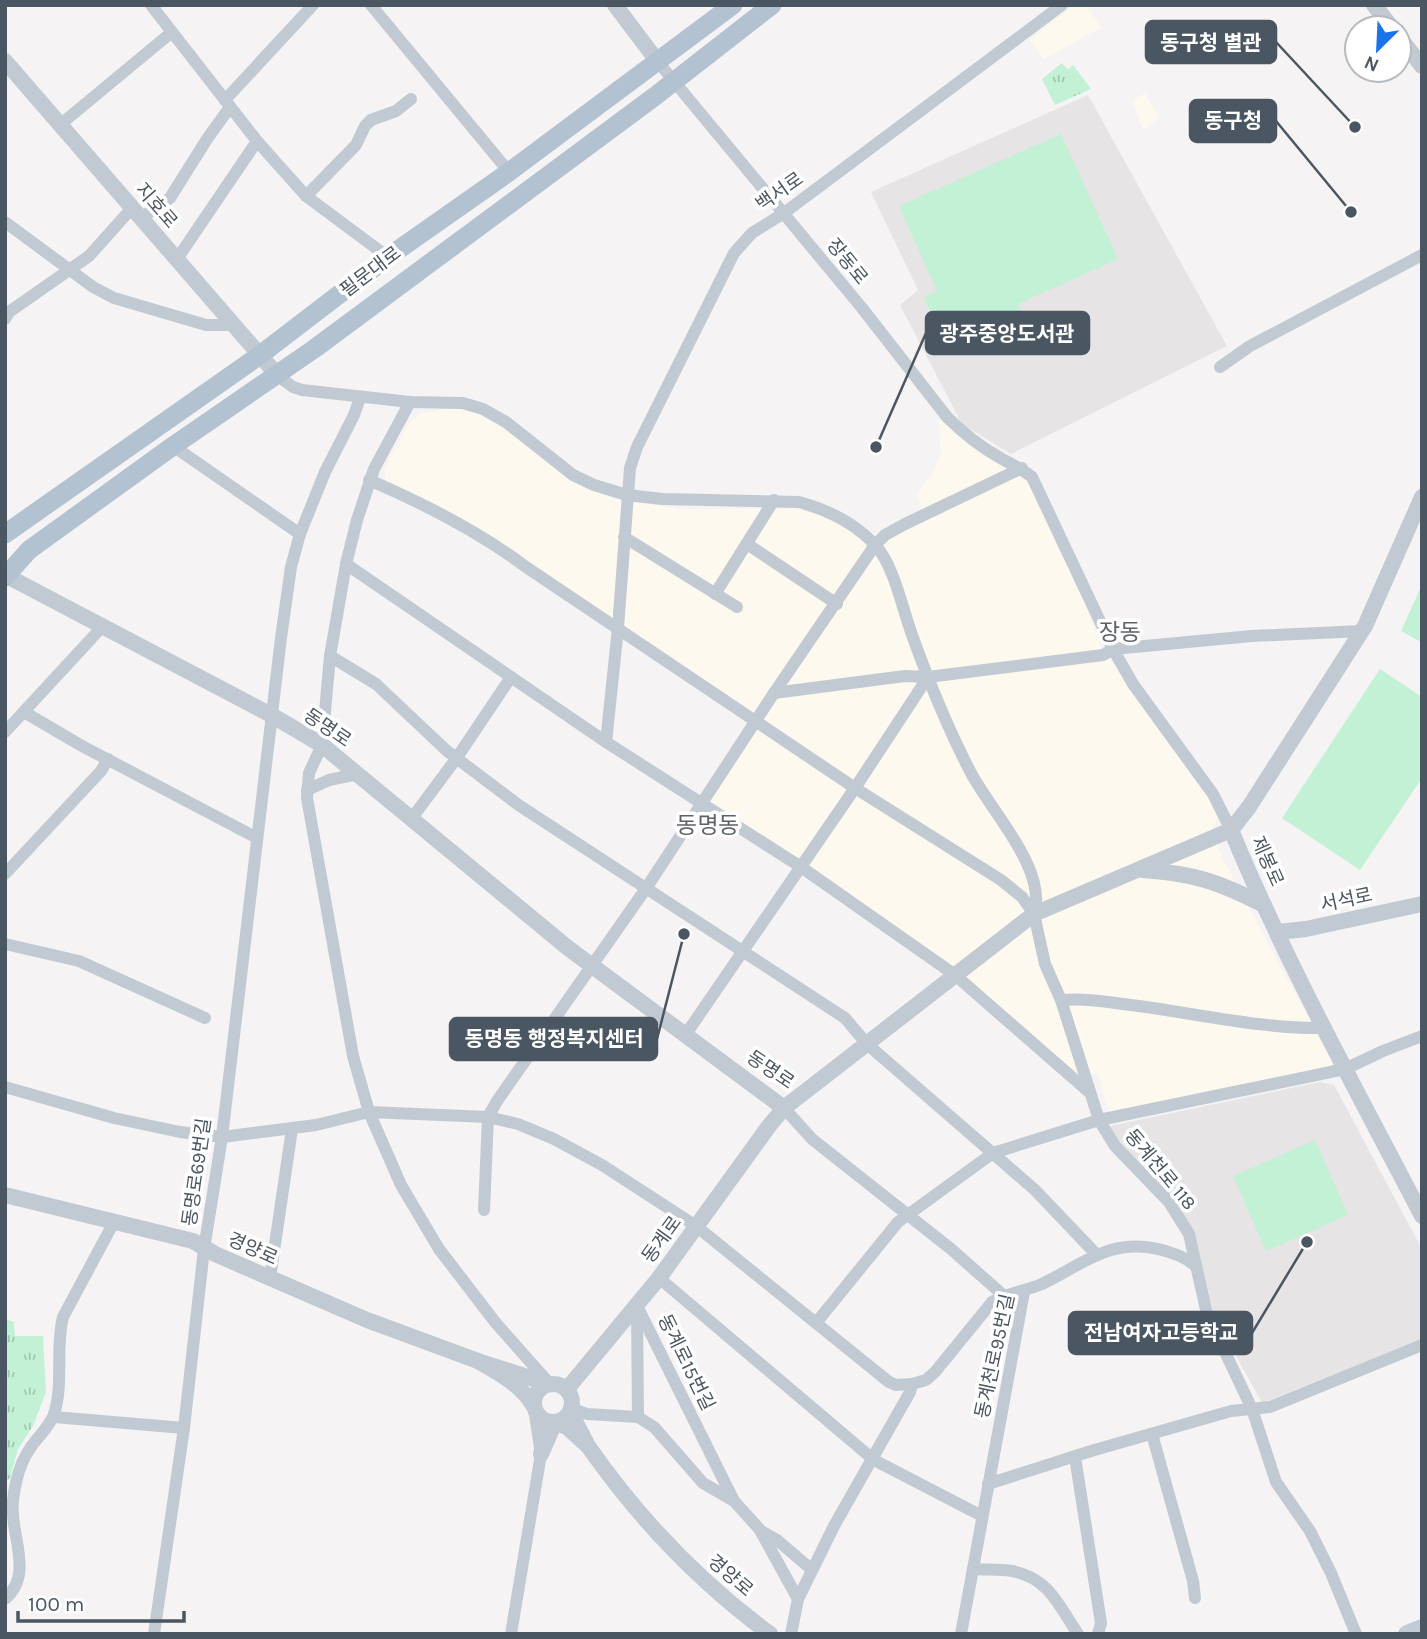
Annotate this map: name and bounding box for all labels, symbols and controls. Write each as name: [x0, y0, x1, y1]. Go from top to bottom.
north arrow: [1343, 14, 1413, 84]
callout: 동구청 별관: [1146, 21, 1276, 63]
text: 동구청 별관: [1160, 31, 1262, 55]
text: N: [1361, 51, 1382, 76]
callout: 동구청: [1190, 100, 1276, 142]
text: 동구청: [1204, 109, 1262, 133]
street label: 백서로: [752, 168, 807, 216]
street label: 지호로: [131, 179, 182, 233]
street label: 장동로: [822, 234, 872, 289]
street label: 필문대로: [336, 242, 405, 302]
callout: 광주중앙도서관: [926, 312, 1089, 354]
text: 광주중앙도서관: [939, 322, 1075, 346]
district label: 장동: [1099, 619, 1141, 646]
street label: 동명로: [300, 704, 355, 752]
district label: 동명동: [676, 812, 740, 839]
street label: 제봉로: [1246, 833, 1288, 890]
street label: 서석로: [1318, 884, 1374, 916]
callout: 동명동 행정복지센터: [450, 1018, 657, 1060]
text: 동명동 행정복지센터: [464, 1027, 644, 1051]
street label: 동명로: [743, 1046, 798, 1094]
street label: 동명로69번길: [178, 1116, 215, 1228]
street label: 동계천로 118: [1120, 1125, 1200, 1215]
street label: 동계로: [637, 1212, 686, 1267]
street label: 경양로: [224, 1228, 281, 1270]
street label: 동계천로95번길: [971, 1292, 1019, 1420]
street label: 동계로15번길: [653, 1311, 719, 1414]
callout: 전남여자고등학교: [1069, 1312, 1252, 1354]
text: 전남여자고등학교: [1084, 1321, 1238, 1345]
street label: 경양로: [703, 1550, 757, 1601]
scale bar: [18, 1580, 184, 1624]
text: 100 m: [28, 1592, 85, 1616]

